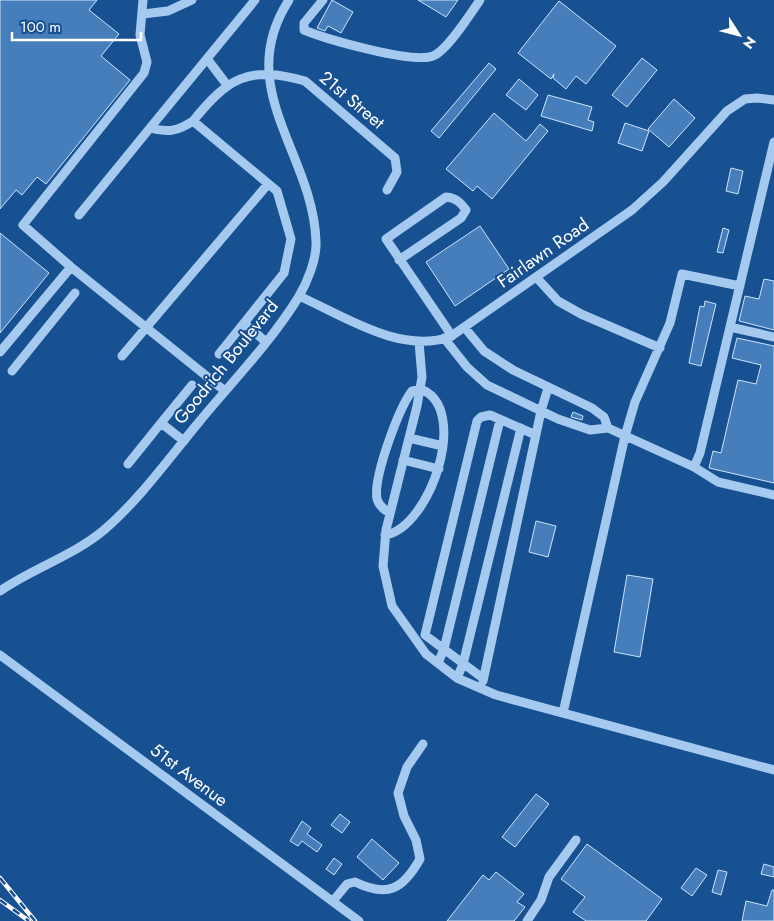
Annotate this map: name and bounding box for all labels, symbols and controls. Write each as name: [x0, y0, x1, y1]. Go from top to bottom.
scale bar: [12, 10, 141, 42]
north arrow: [714, 10, 764, 60]
text: 100 m: [20, 16, 61, 38]
text: N: [738, 32, 761, 53]
street label: 21st Street: [314, 65, 391, 136]
street label: Fairlawn Road: [492, 212, 594, 294]
street label: Goodrich Boulevard: [168, 294, 284, 430]
street label: 51st Avenue: [145, 737, 233, 813]

